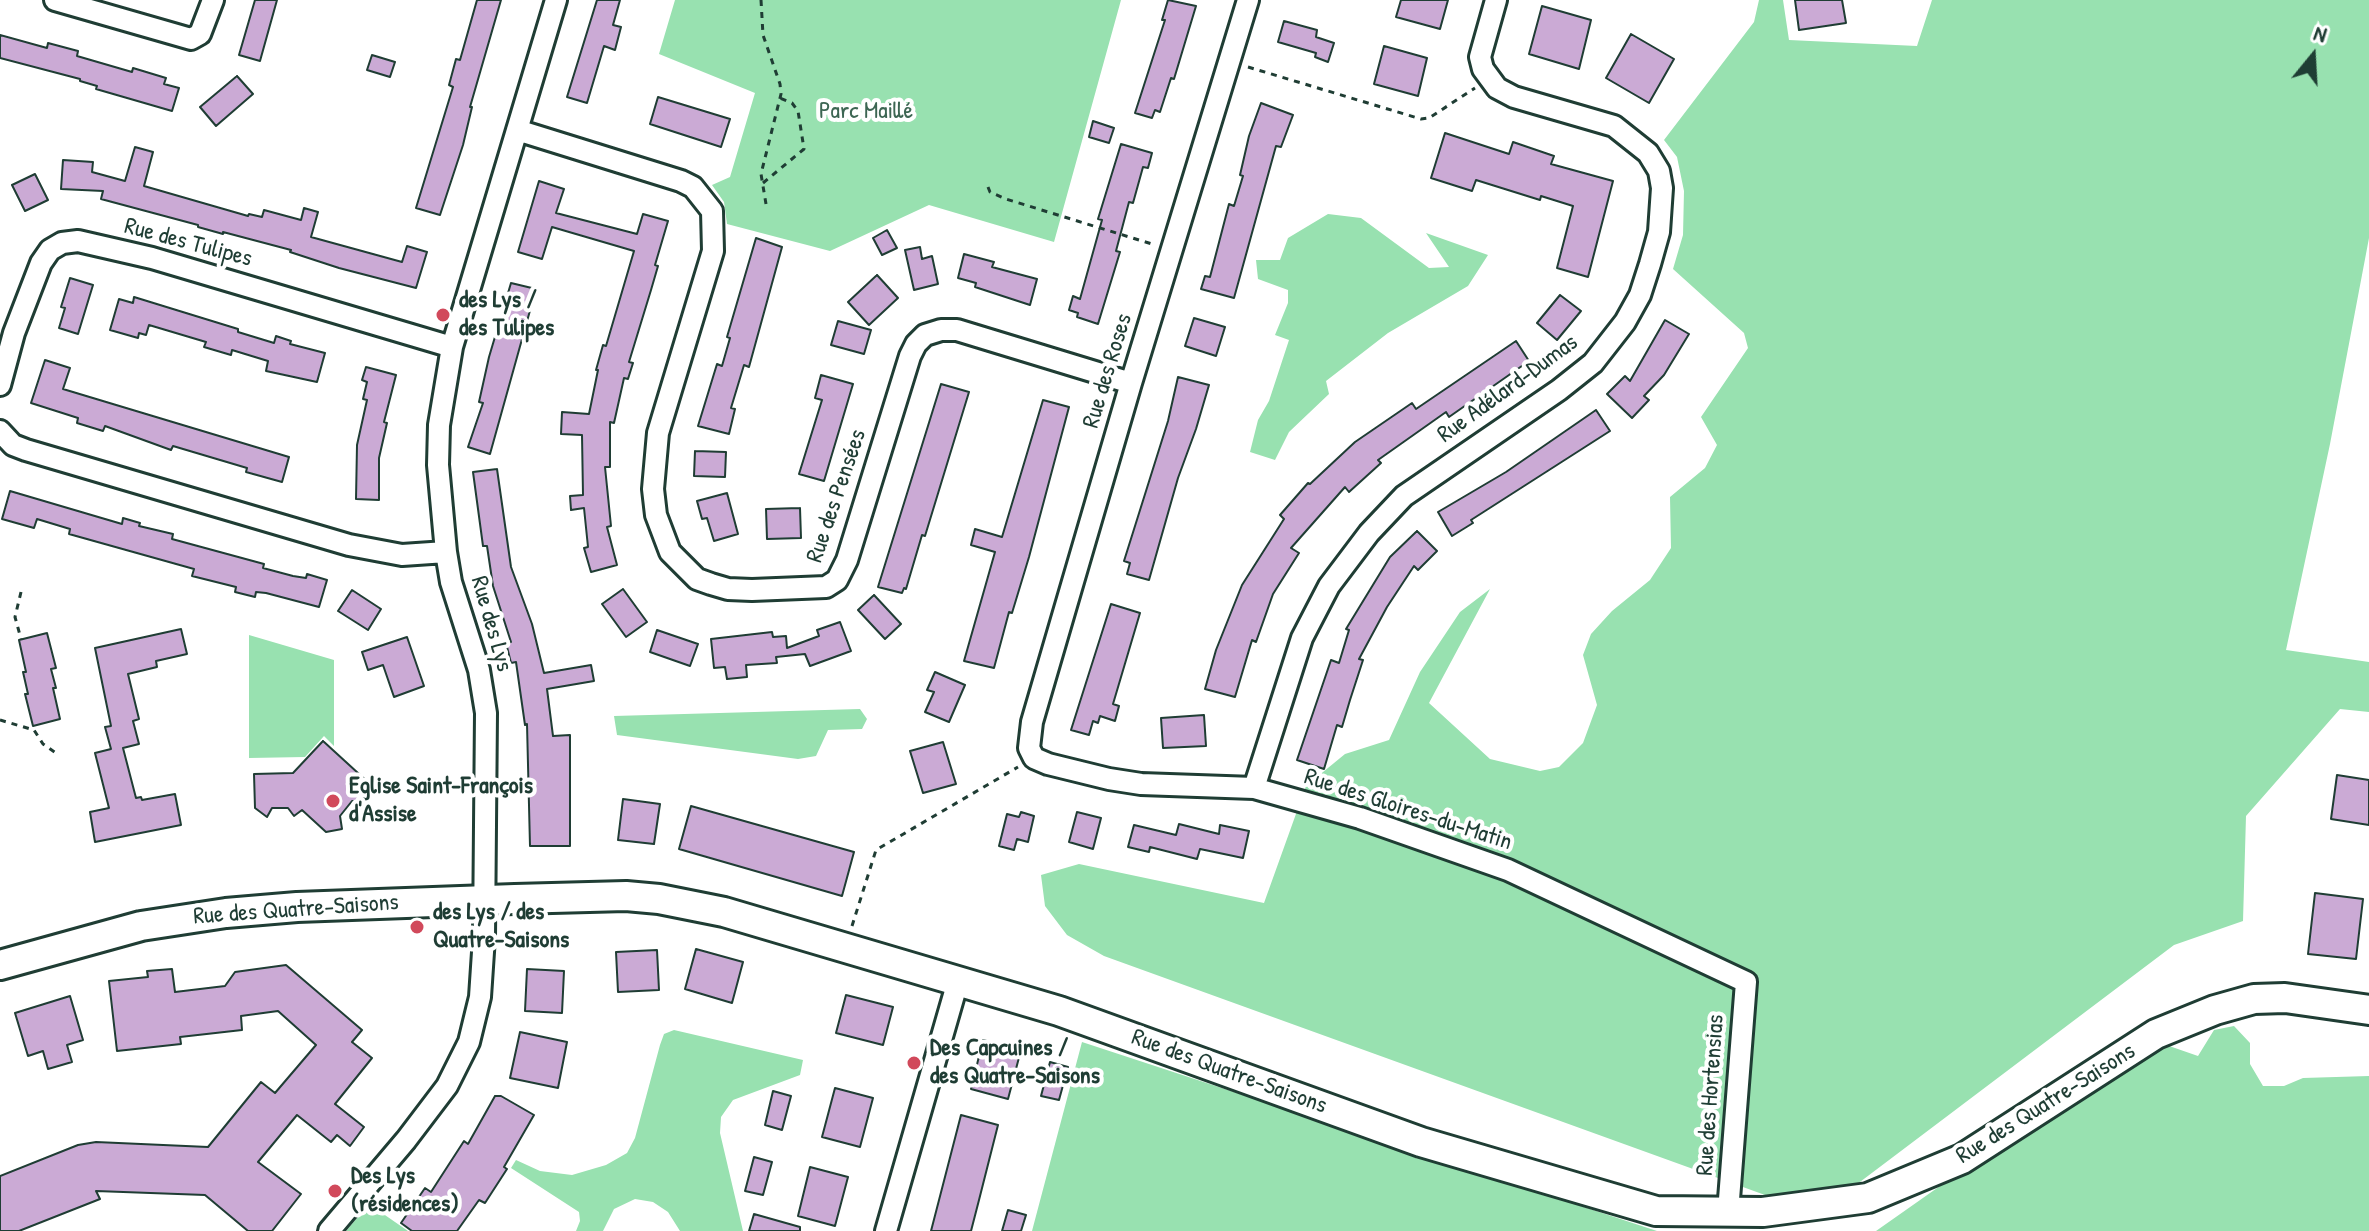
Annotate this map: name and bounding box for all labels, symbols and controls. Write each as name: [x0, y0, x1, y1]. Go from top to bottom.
north arrow: [2273, 16, 2353, 96]
text: N: [2310, 17, 2331, 49]
park label: Parc Maillé: [819, 98, 913, 126]
street label: Rue des Tulipes: [121, 212, 255, 274]
place label: des Lys / des Tulipes: [459, 287, 554, 343]
marker: des Lys / des Tulipes: [434, 306, 452, 324]
street label: Rue des Roses: [1077, 310, 1139, 432]
street label: Rue Adélard-Dumas: [1432, 328, 1584, 450]
street label: Rue des Pensées: [801, 426, 873, 566]
street label: Rue des Lys: [464, 573, 518, 675]
street label: Rue des Gloires-du-Matin: [1300, 763, 1516, 857]
place label: Eglise Saint-François d'Assise: [349, 773, 533, 829]
marker: Eglise Saint-François d'Assise: [324, 792, 342, 810]
street label: Rue des Quatre-Saisons: [192, 888, 400, 932]
place label: des Lys / des Quatre-Saisons: [433, 899, 569, 955]
marker: des Lys / des Quatre-Saisons: [408, 918, 426, 936]
street label: Rue des Hortensias: [1691, 1014, 1731, 1176]
street label: Rue des Quatre-Saisons: [1128, 1023, 1330, 1121]
place label: Des Capcuines / des Quatre-Saisons: [930, 1035, 1100, 1091]
street label: Rue des Quatre-Saisons: [1951, 1037, 2141, 1171]
marker: Des Capcuines / des Quatre-Saisons: [905, 1054, 923, 1072]
place label: Des Lys (résidences): [351, 1163, 459, 1219]
marker: Des Lys (résidences): [326, 1182, 344, 1200]

